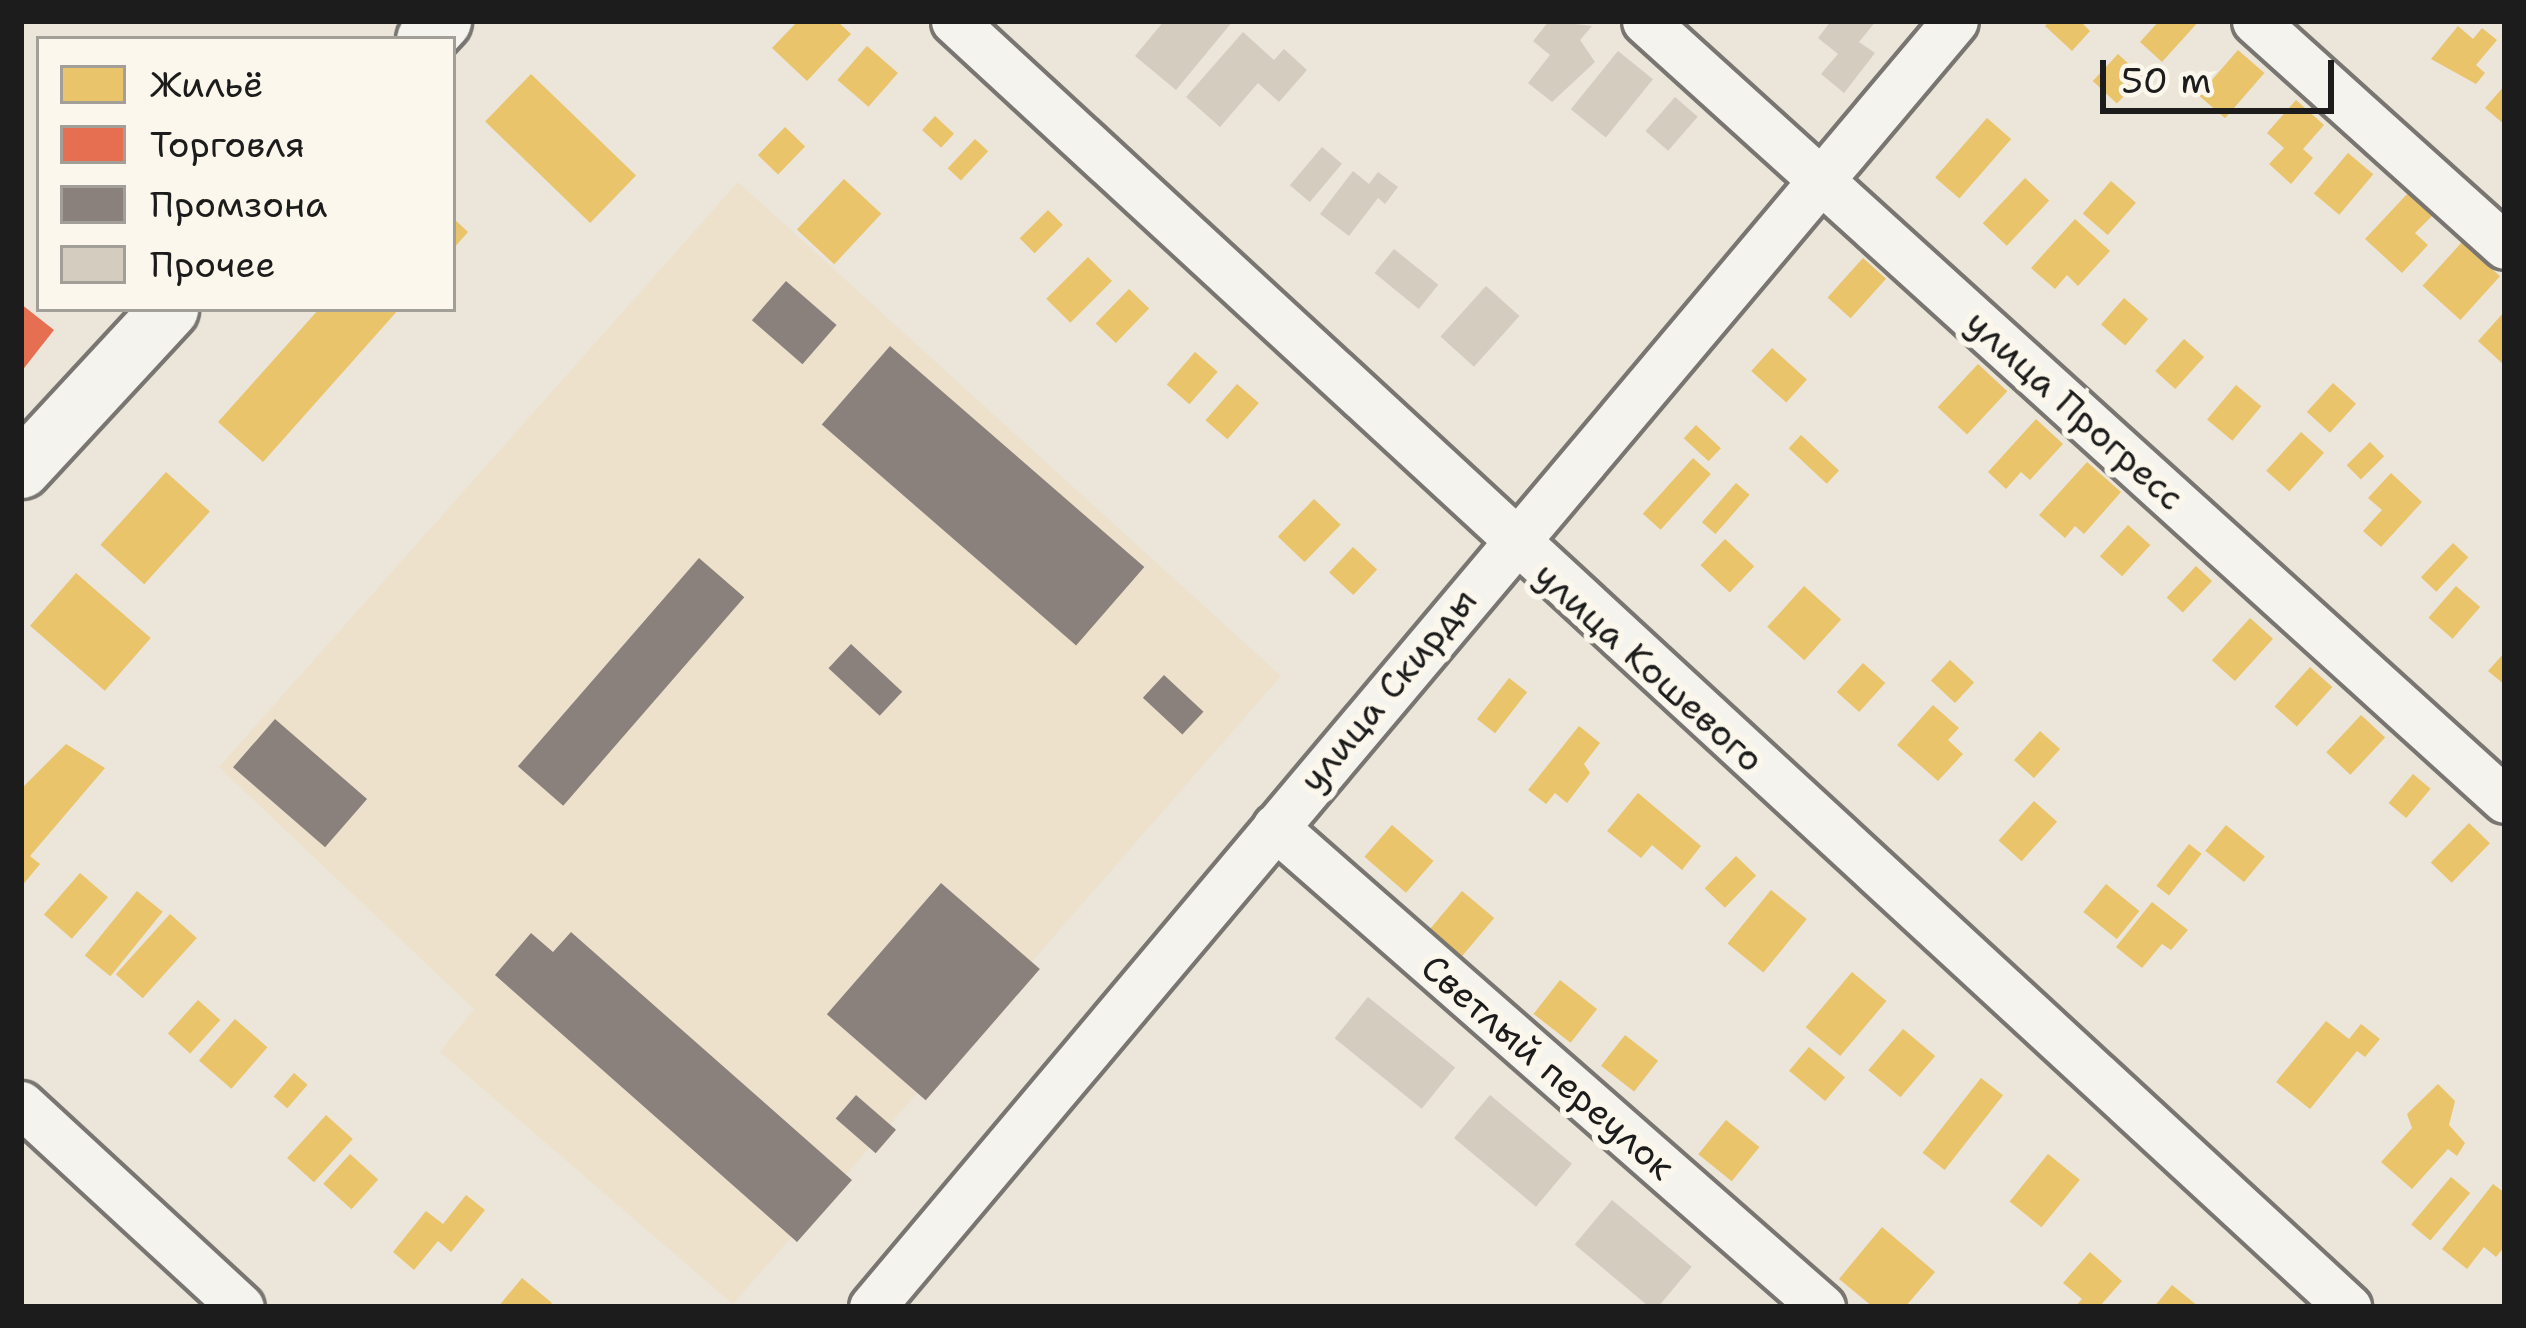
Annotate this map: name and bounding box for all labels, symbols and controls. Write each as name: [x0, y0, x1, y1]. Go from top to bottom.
legend: [36, 36, 456, 312]
scale bar: [2106, 36, 2340, 110]
text: 50 m: [2121, 56, 2211, 105]
text: Жильё: [150, 60, 263, 109]
text: Торговля: [150, 120, 305, 169]
text: Промзона: [150, 180, 327, 229]
text: Прочее: [150, 240, 276, 289]
street label: улица Прогресс: [1957, 301, 2193, 519]
street label: улица Кошевого: [1526, 553, 1772, 781]
street label: улица Скирды: [1290, 579, 1486, 801]
street label: Светлый переулок: [1413, 945, 1683, 1189]

